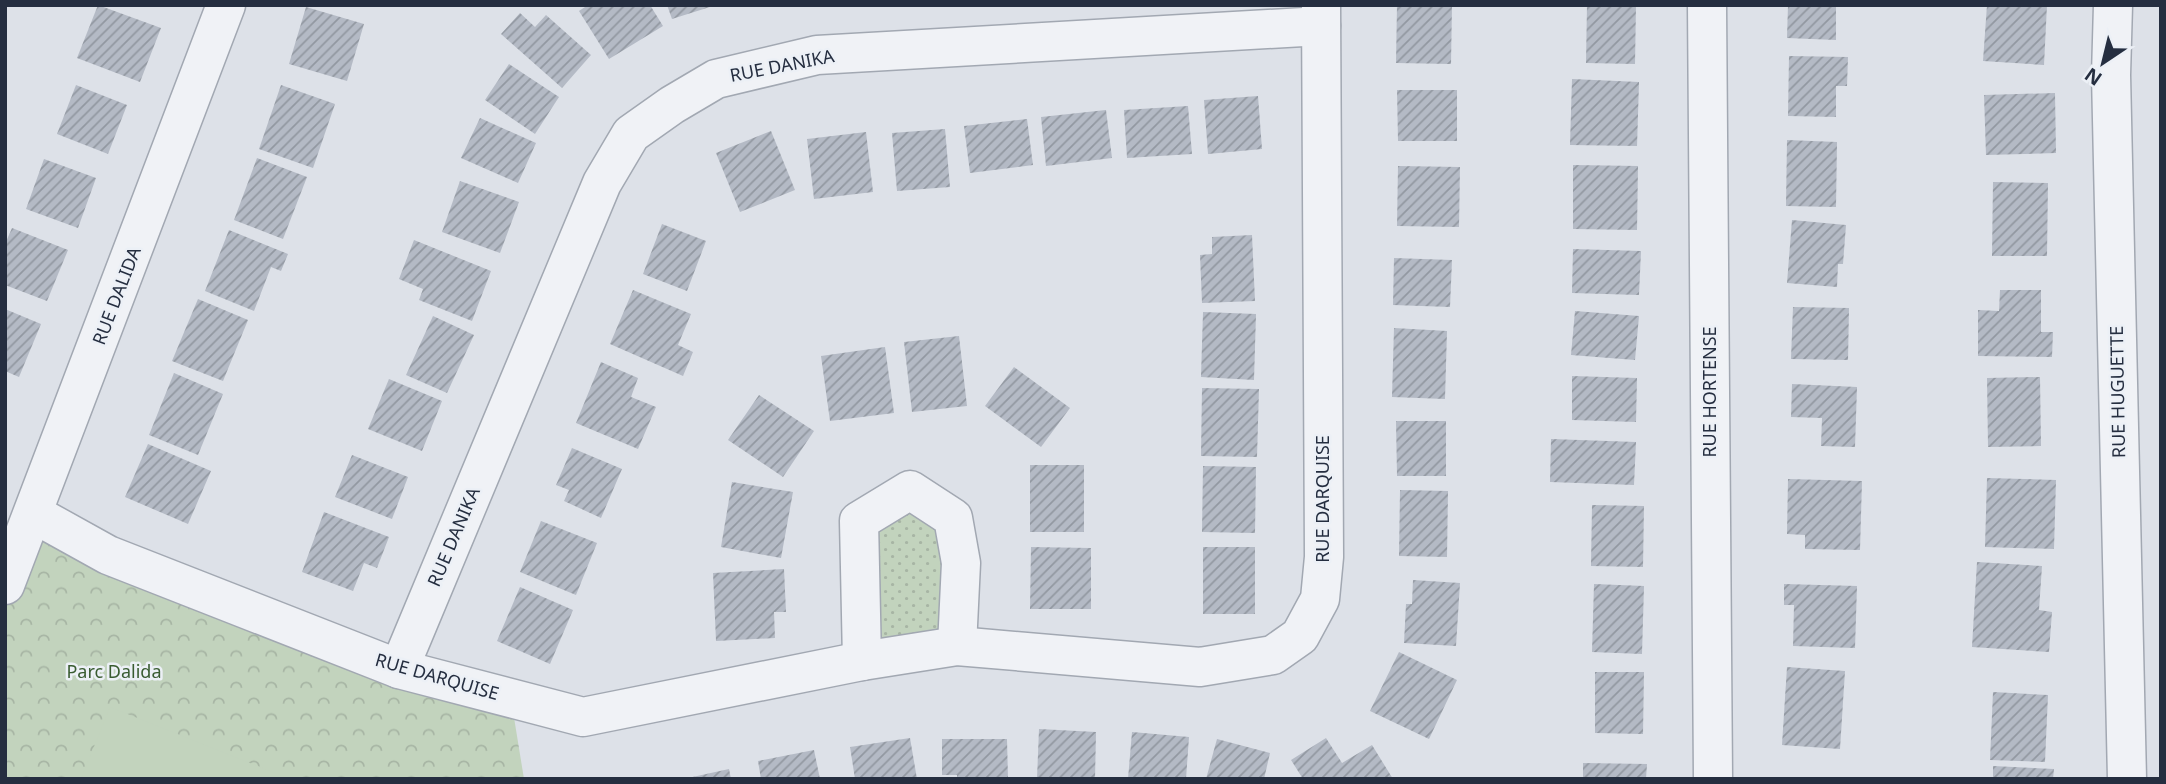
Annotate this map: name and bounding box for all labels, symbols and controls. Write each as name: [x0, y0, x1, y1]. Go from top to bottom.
north arrow: [2068, 28, 2138, 98]
street label: RUE DANIKA: [728, 43, 836, 87]
text: N: [2079, 62, 2107, 92]
street label: RUE DALIDA: [86, 243, 146, 348]
street label: RUE HORTENSE: [1697, 326, 1721, 458]
street label: RUE HUGUETTE: [2104, 326, 2130, 458]
street label: RUE DARQUISE: [1310, 435, 1334, 563]
street label: RUE DANIKA: [421, 483, 485, 590]
street label: RUE DARQUISE: [373, 647, 502, 705]
park label: Parc Dalida: [66, 659, 162, 683]

